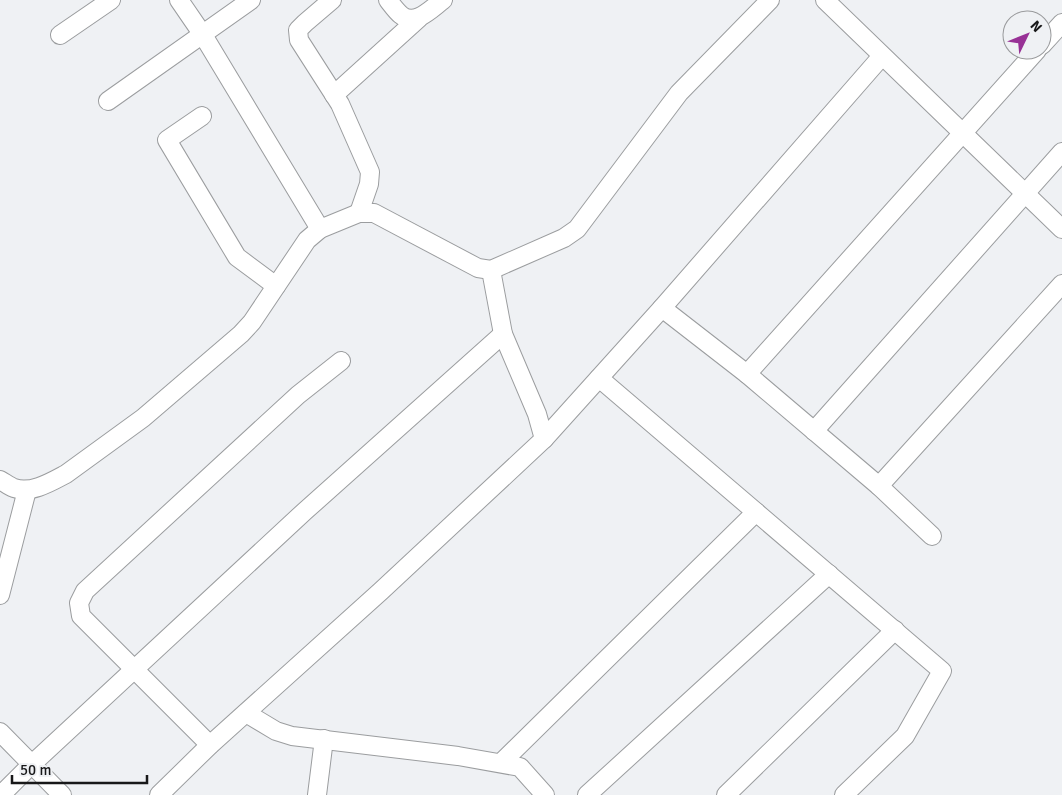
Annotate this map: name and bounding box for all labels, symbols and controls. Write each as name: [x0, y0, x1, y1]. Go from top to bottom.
north arrow: [1002, 10, 1052, 60]
text: N: [1027, 17, 1046, 36]
scale bar: [12, 752, 148, 784]
text: 50 m: [20, 761, 51, 779]

